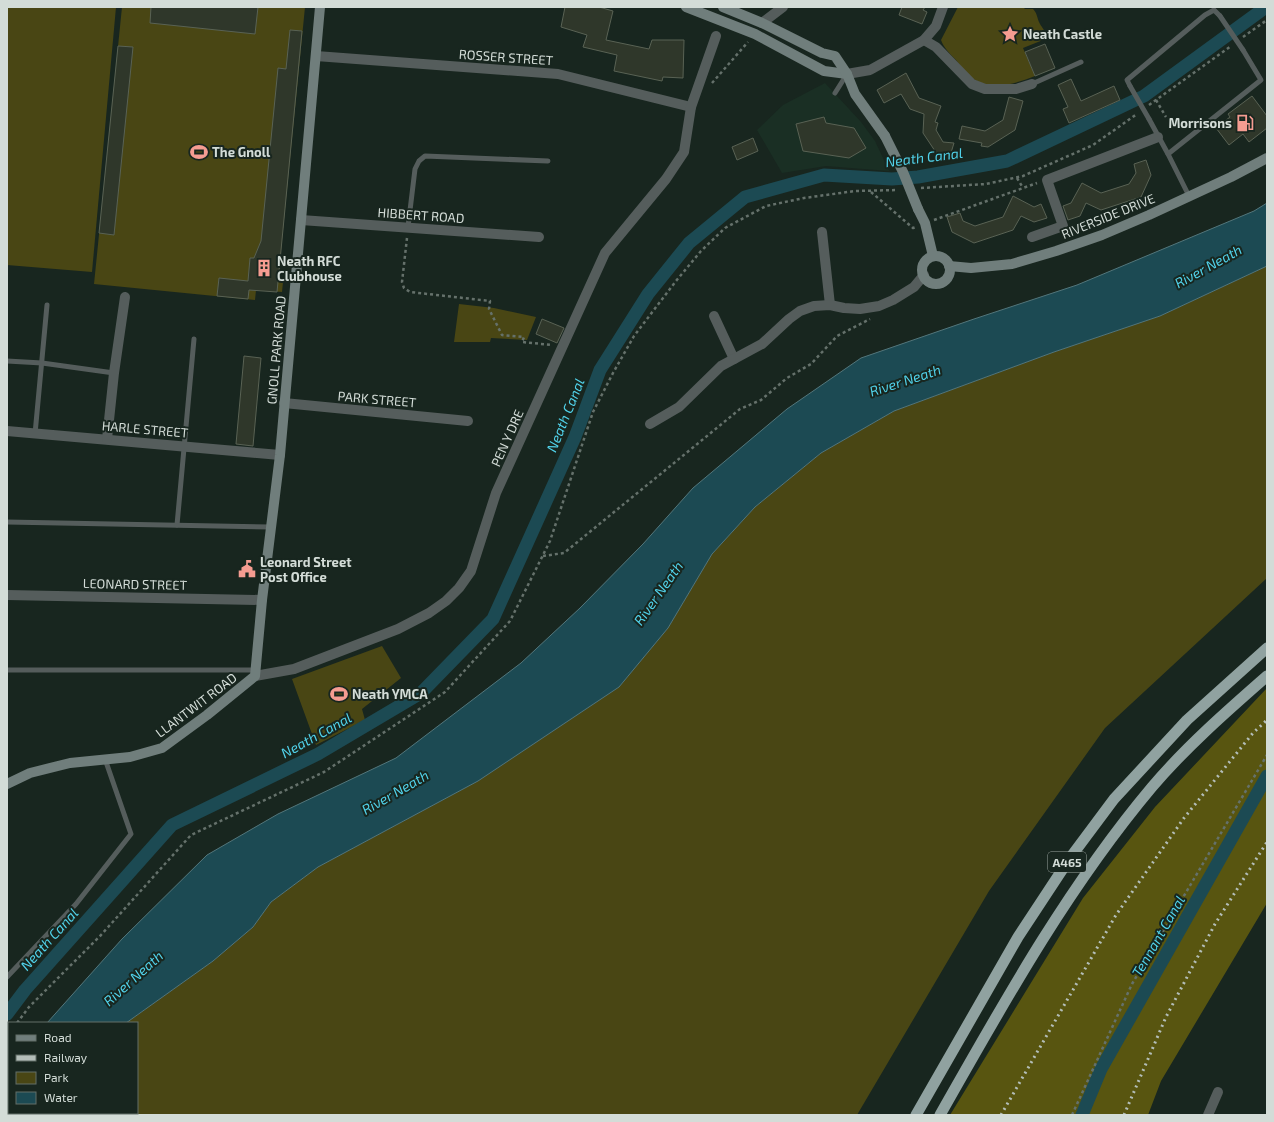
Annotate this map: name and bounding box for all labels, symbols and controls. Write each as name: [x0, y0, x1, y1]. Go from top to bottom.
place icon: Neath Castle: [1000, 24, 1020, 44]
place label: Neath Castle: [1023, 26, 1102, 42]
street label: ROSSER STREET: [458, 46, 554, 68]
fuel station icon: Morrisons: [1235, 113, 1255, 133]
place label: Morrisons: [1168, 115, 1232, 131]
sports icon: The Gnoll: [189, 142, 209, 162]
place label: The Gnoll: [212, 144, 271, 160]
water label: Neath Canal: [884, 144, 964, 170]
street label: RIVERSIDE DRIVE: [1059, 190, 1157, 242]
street label: HIBBERT ROAD: [377, 204, 465, 226]
water label: River Neath: [1171, 241, 1245, 291]
place label: Neath RFC Clubhouse: [277, 253, 342, 284]
building icon: Neath RFC Clubhouse: [254, 258, 274, 278]
street label: GNOLL PARK ROAD: [263, 295, 289, 405]
water label: River Neath: [867, 360, 943, 400]
water label: Neath Canal: [543, 376, 587, 454]
street label: PARK STREET: [337, 388, 417, 410]
street label: PEN Y DRE: [487, 407, 527, 469]
street label: HARLE STREET: [101, 417, 189, 441]
place label: Leonard Street Post Office: [260, 554, 352, 585]
water label: River Neath: [630, 558, 686, 628]
public building icon: Leonard Street Post Office: [237, 559, 257, 579]
street label: LEONARD STREET: [83, 575, 188, 593]
street label: LLANTWIT ROAD: [152, 669, 240, 741]
sports icon: Neath YMCA: [329, 684, 349, 704]
place label: Neath YMCA: [352, 686, 428, 702]
water label: Neath Canal: [278, 709, 354, 761]
water label: River Neath: [359, 766, 431, 818]
road number: A465: [1048, 852, 1086, 872]
water label: Tennant Canal: [1128, 892, 1188, 980]
water label: Neath Canal: [17, 904, 81, 974]
water label: River Neath: [100, 947, 166, 1009]
legend: [8, 1022, 138, 1114]
text: Road: [44, 1030, 72, 1044]
text: Railway: [44, 1050, 88, 1064]
text: Park: [44, 1070, 69, 1084]
text: Water: [44, 1090, 78, 1104]

